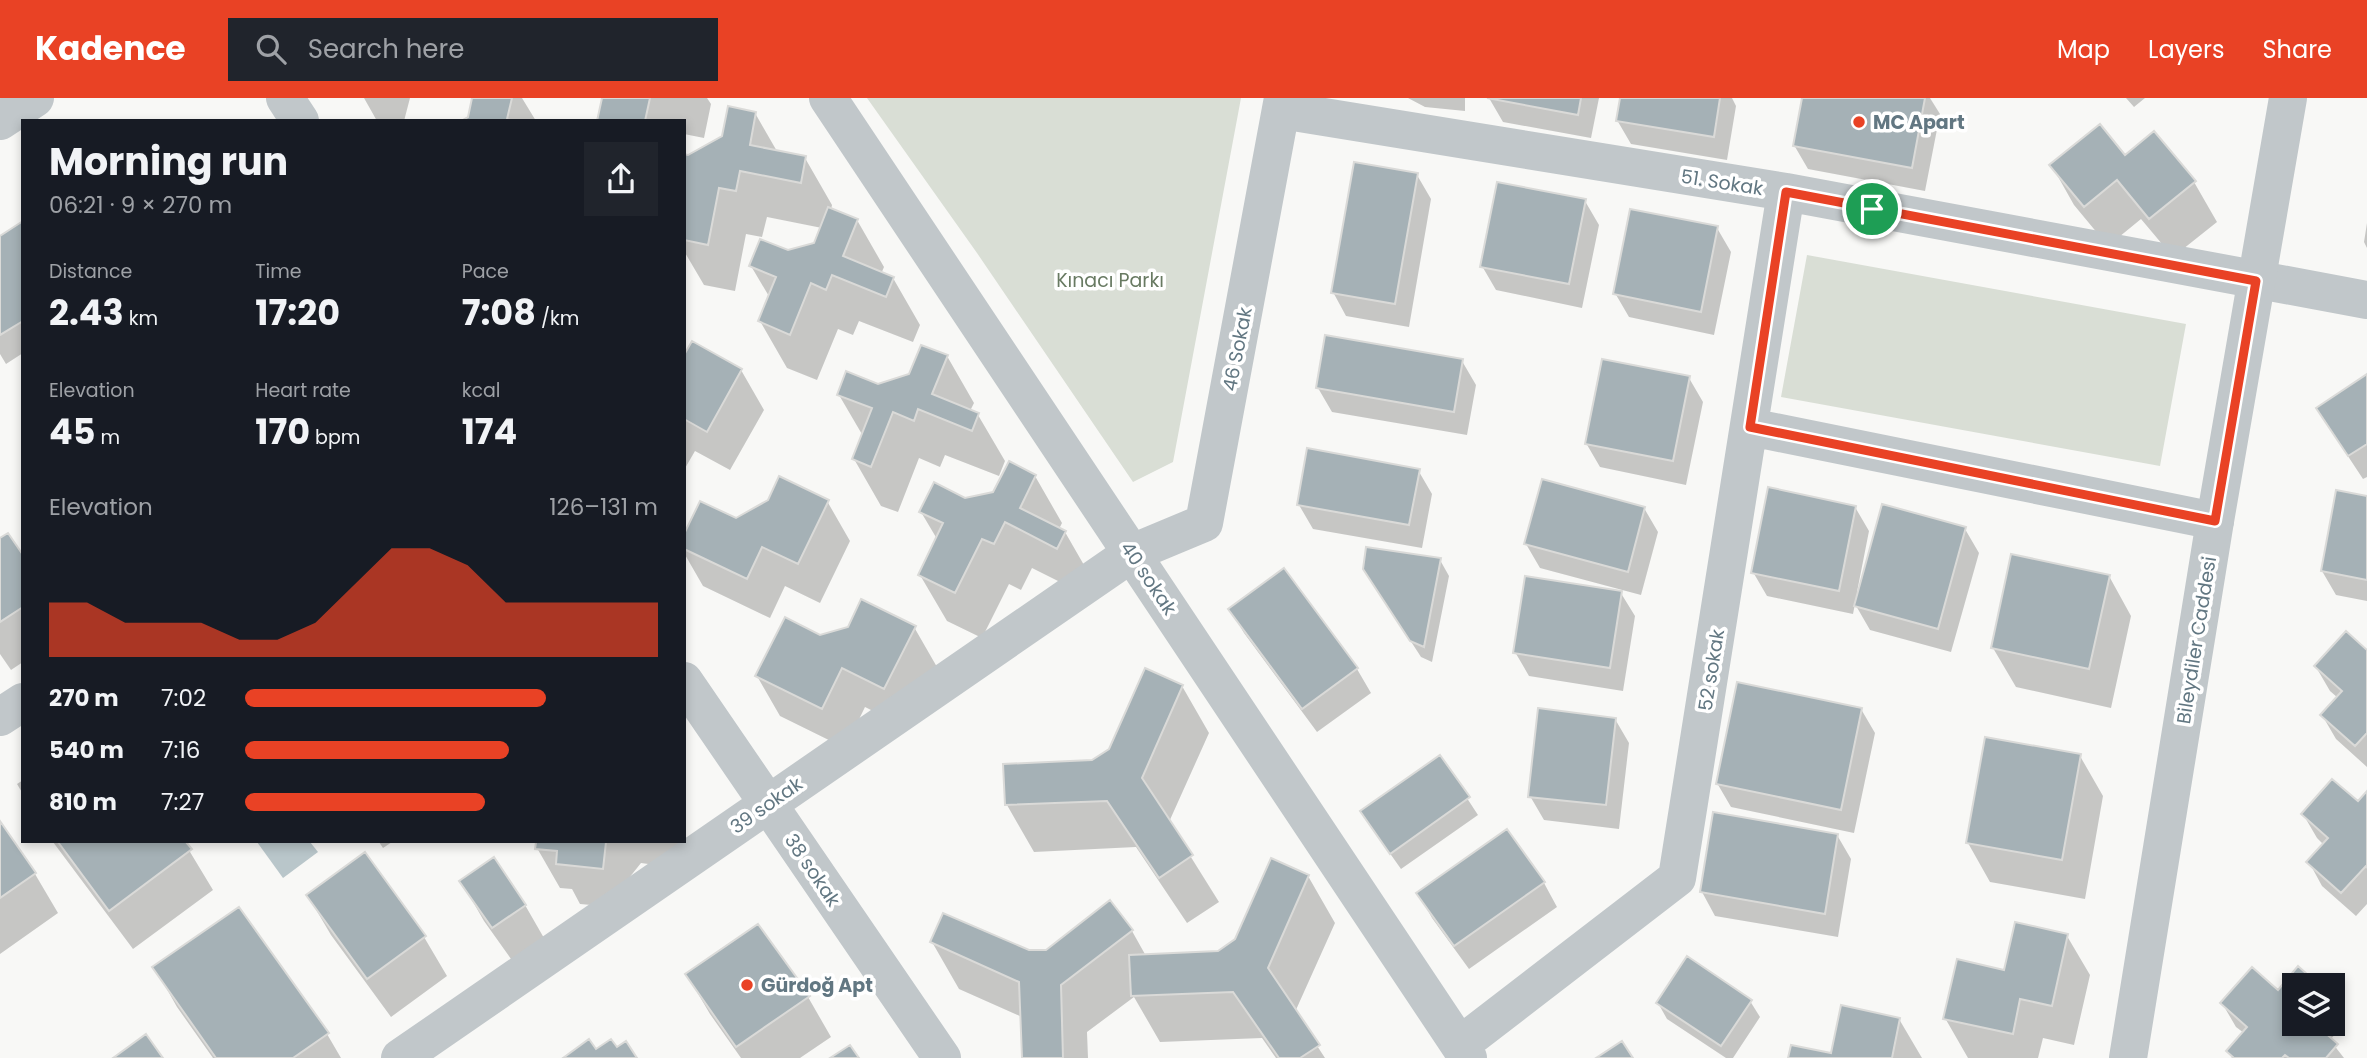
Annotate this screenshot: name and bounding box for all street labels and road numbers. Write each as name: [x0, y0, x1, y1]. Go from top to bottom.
street label: 51. Sokak: [1679, 163, 1765, 202]
street label: 46 Sokak: [1216, 305, 1259, 393]
street label: 40 sokak: [1114, 536, 1183, 621]
street label: Bileydiler Caddesi: [2170, 554, 2223, 726]
street label: 52 sokak: [1692, 627, 1731, 713]
street label: 39 sokak: [725, 771, 808, 840]
street label: 38 sokak: [778, 828, 847, 912]

